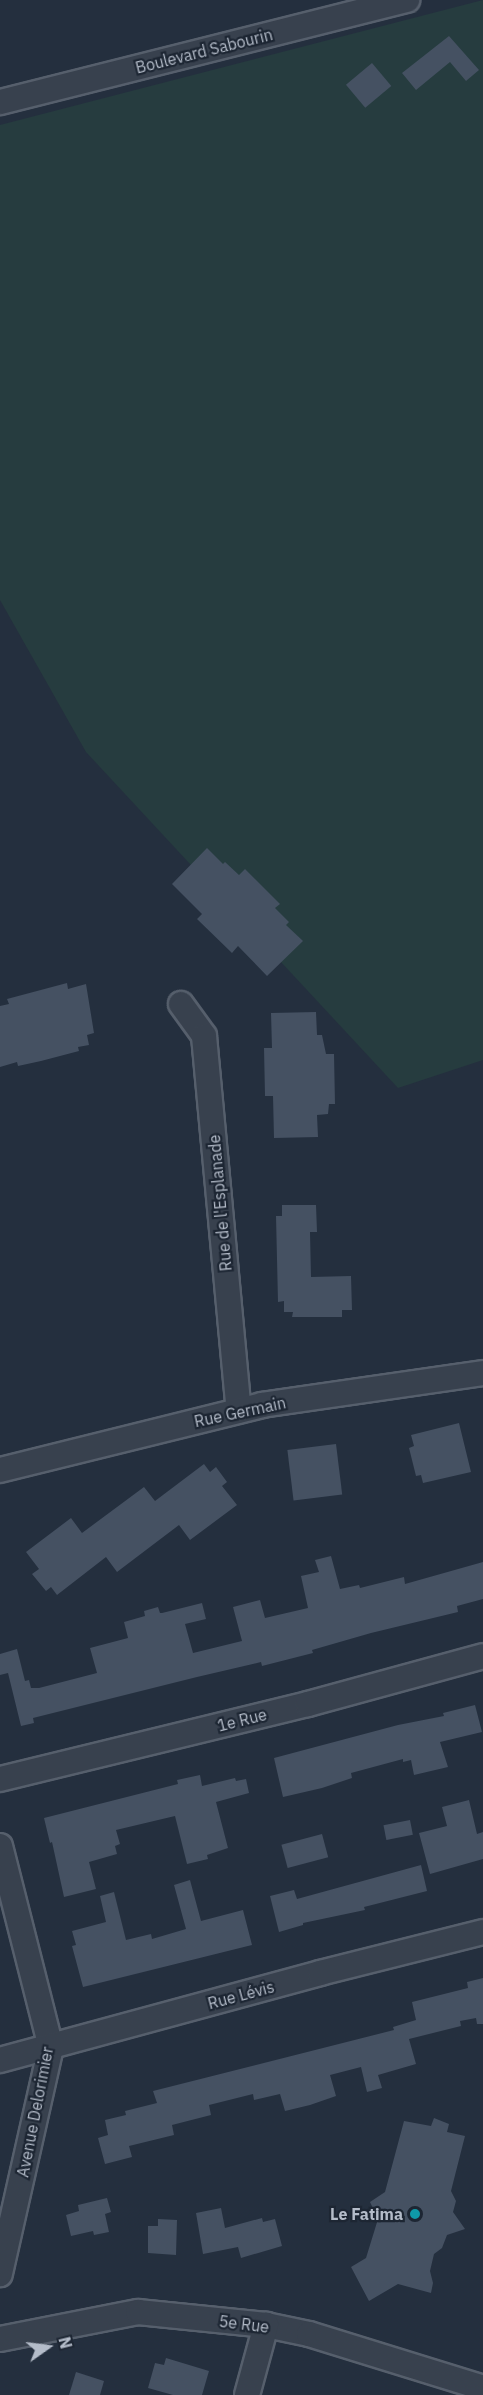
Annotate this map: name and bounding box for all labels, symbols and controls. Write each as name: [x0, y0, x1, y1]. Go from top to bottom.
street label: Boulevard Sabourin: [133, 25, 275, 77]
street label: Rue de l'Esplanade: [204, 1134, 236, 1272]
street label: Rue Germain: [192, 1393, 288, 1431]
street label: 1e Rue: [215, 1705, 269, 1735]
street label: Rue Lévis: [206, 1977, 276, 2013]
street label: Avenue Delorimier: [13, 2045, 57, 2179]
place label: Le Fatima: [330, 2204, 403, 2224]
marker: Le Fatima: [408, 2207, 422, 2221]
street label: 5e Rue: [218, 2311, 270, 2337]
north arrow: [18, 2317, 78, 2377]
text: N: [54, 2335, 77, 2351]

